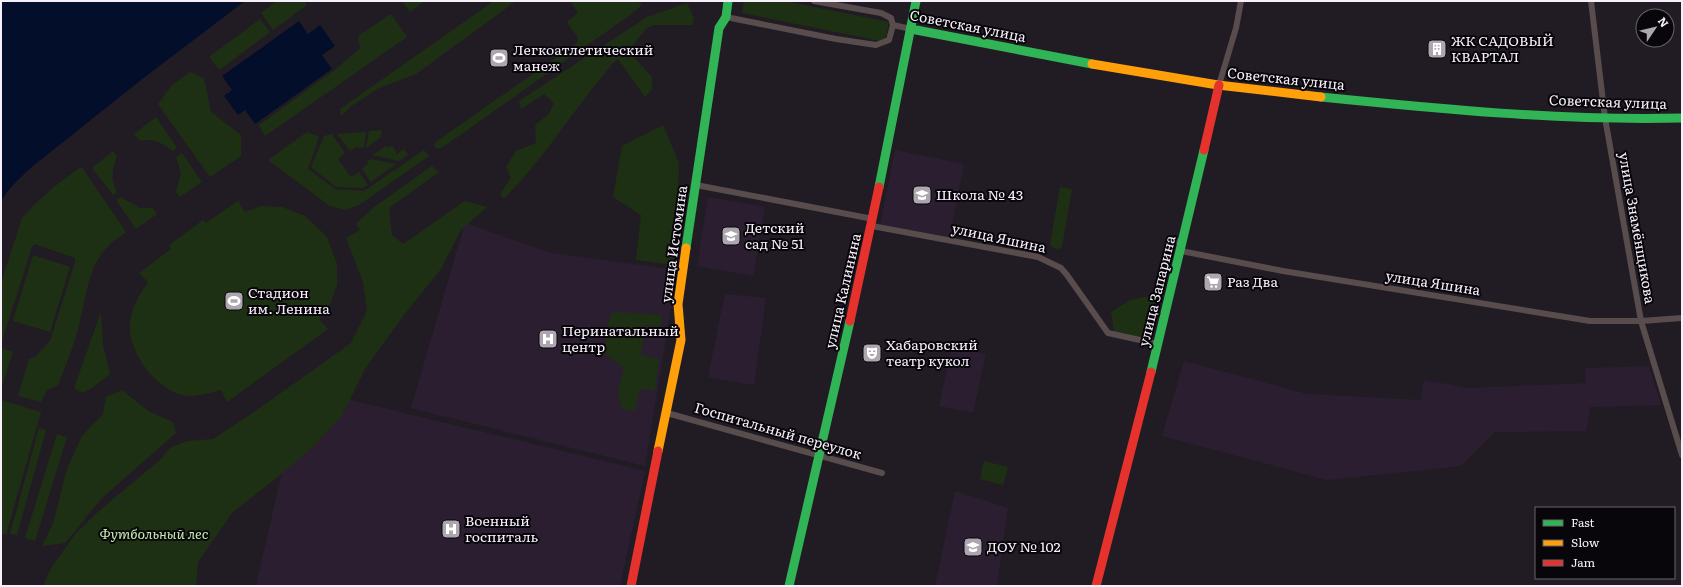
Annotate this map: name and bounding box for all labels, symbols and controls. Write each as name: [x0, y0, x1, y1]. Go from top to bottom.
street label: Советская улица: [908, 4, 1029, 46]
north arrow: [1635, 8, 1675, 48]
text: N: [1655, 13, 1673, 30]
place label: ЖК САДОВЫЙ КВАРТАЛ: [1451, 30, 1554, 66]
building icon: ЖК САДОВЫЙ КВАРТАЛ: [1426, 38, 1448, 60]
place label: Легкоатлетический манеж: [513, 39, 653, 75]
sports icon: Легкоатлетический манеж: [488, 47, 510, 69]
street label: Советская улица: [1226, 62, 1346, 94]
street label: Советская улица: [1549, 89, 1668, 113]
street label: улица Знамёнщикова: [1615, 151, 1661, 306]
street label: улица Истомина: [655, 184, 691, 304]
school or university icon: Школа № 43: [911, 184, 933, 206]
place label: Школа № 43: [936, 184, 1023, 204]
place label: Детский сад № 51: [745, 217, 805, 253]
street label: улица Яшина: [950, 217, 1049, 257]
school or university icon: Детский сад № 51: [720, 225, 742, 247]
street label: улица Калинина: [819, 231, 865, 351]
street label: улица Запарина: [1133, 233, 1180, 348]
street label: улица Яшина: [1384, 265, 1482, 299]
supermarket icon: Раз Два: [1202, 271, 1224, 293]
place label: Раз Два: [1227, 271, 1278, 291]
place label: Стадион им. Ленина: [248, 282, 330, 318]
sports icon: Стадион им. Ленина: [223, 290, 245, 312]
place label: Перинатальный центр: [562, 320, 679, 356]
hospital icon: Перинатальный центр: [537, 328, 559, 350]
place label: Хабаровский театр кукол: [886, 334, 978, 370]
theatre icon: Хабаровский театр кукол: [861, 342, 883, 364]
street label: Госпитальный переулок: [693, 397, 865, 464]
legend: [1535, 507, 1675, 579]
place label: Военный госпиталь: [465, 510, 539, 546]
text: Fast: [1571, 513, 1595, 531]
hospital icon: Военный госпиталь: [440, 518, 462, 540]
park label: Футбольный лес: [100, 523, 209, 543]
text: Slow: [1571, 533, 1600, 551]
school or university icon: ДОУ № 102: [962, 536, 984, 558]
place label: ДОУ № 102: [987, 536, 1061, 556]
text: Jam: [1571, 553, 1596, 571]

